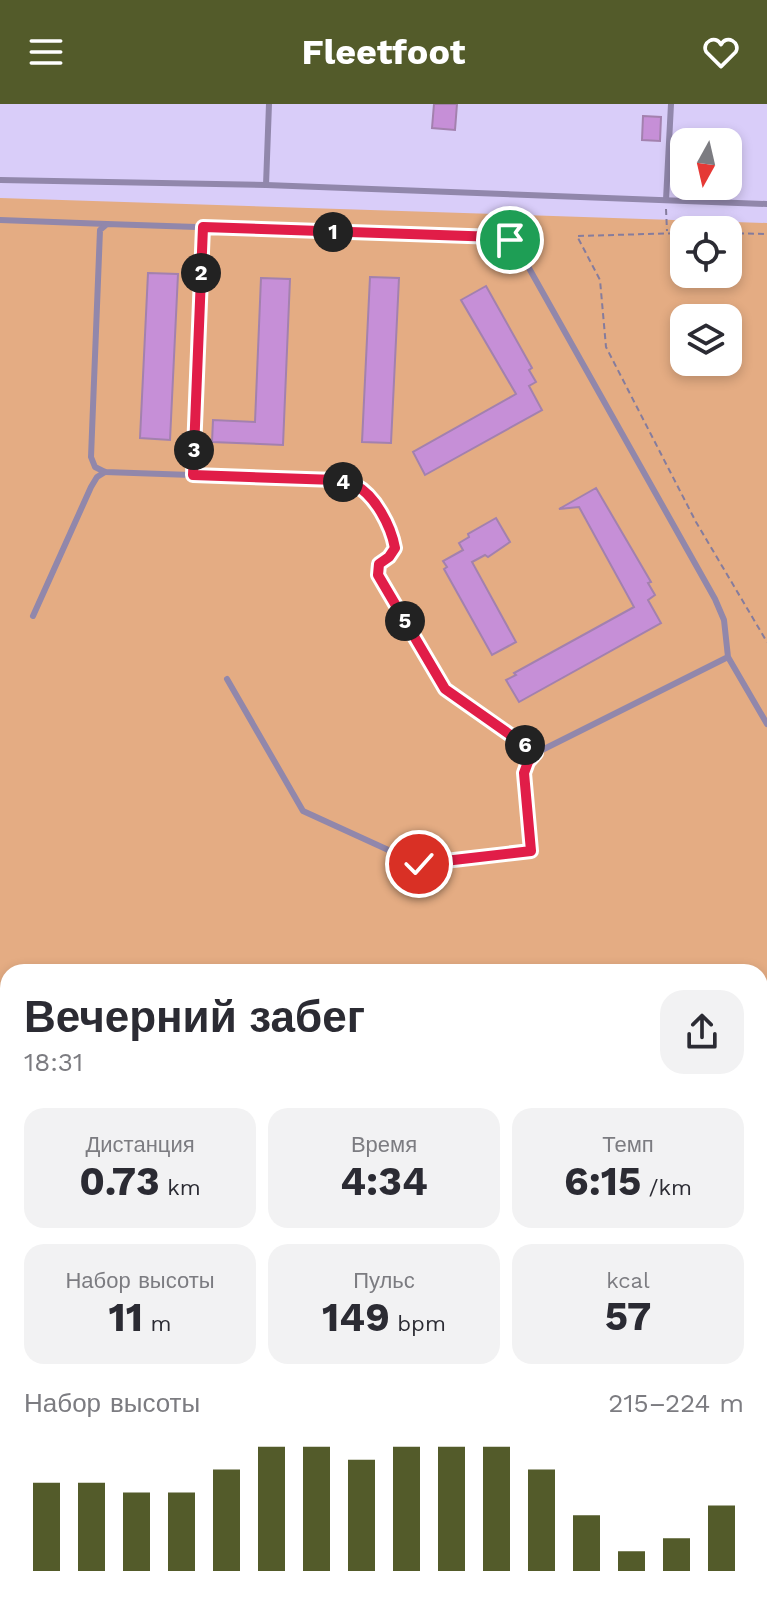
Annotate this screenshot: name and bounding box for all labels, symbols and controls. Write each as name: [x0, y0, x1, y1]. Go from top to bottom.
icon: menu: [24, 30, 68, 74]
icon: heart: [699, 30, 743, 74]
text: Fleetfoot: [301, 31, 466, 73]
north arrow: [670, 128, 742, 200]
map controls: [670, 128, 742, 376]
pin: [476, 206, 544, 274]
pin: 1: [313, 212, 353, 252]
button: locate: [670, 216, 742, 288]
icon: arrive: [488, 218, 532, 262]
text: 1: [328, 219, 338, 244]
pin: 2: [181, 253, 221, 293]
text: 2: [194, 260, 208, 285]
button: layers: [670, 304, 742, 376]
pin: 3: [174, 430, 214, 470]
text: 3: [187, 437, 201, 462]
pin: 4: [323, 462, 363, 502]
text: 4: [336, 469, 350, 494]
pin: 5: [385, 601, 425, 641]
text: 5: [399, 608, 411, 633]
pin: 6: [505, 725, 545, 765]
text: 6: [518, 732, 532, 757]
pin: [385, 830, 453, 898]
icon: check: [397, 842, 441, 886]
button: share: [660, 990, 744, 1074]
text: Вечерний забег: [24, 991, 365, 1043]
text: 18:31: [24, 1047, 83, 1077]
text: Дистанция: [85, 1132, 195, 1157]
text: Время: [351, 1132, 417, 1157]
text: Темп: [602, 1132, 654, 1157]
text: 0.73: [79, 1158, 160, 1205]
text: 4:34: [340, 1158, 428, 1205]
text: 6:15: [564, 1158, 641, 1205]
text: km: [160, 1175, 201, 1200]
text: /km: [641, 1175, 692, 1200]
text: Набор высоты: [65, 1268, 215, 1293]
text: Пульс: [353, 1268, 415, 1293]
text: kcal: [606, 1268, 650, 1293]
text: 57: [605, 1293, 651, 1340]
text: 11: [109, 1294, 143, 1341]
text: 149: [322, 1294, 390, 1341]
text: m: [143, 1311, 171, 1336]
text: bpm: [390, 1311, 446, 1336]
text: Набор высоты: [24, 1388, 200, 1418]
text: 215–224 m: [608, 1388, 744, 1418]

